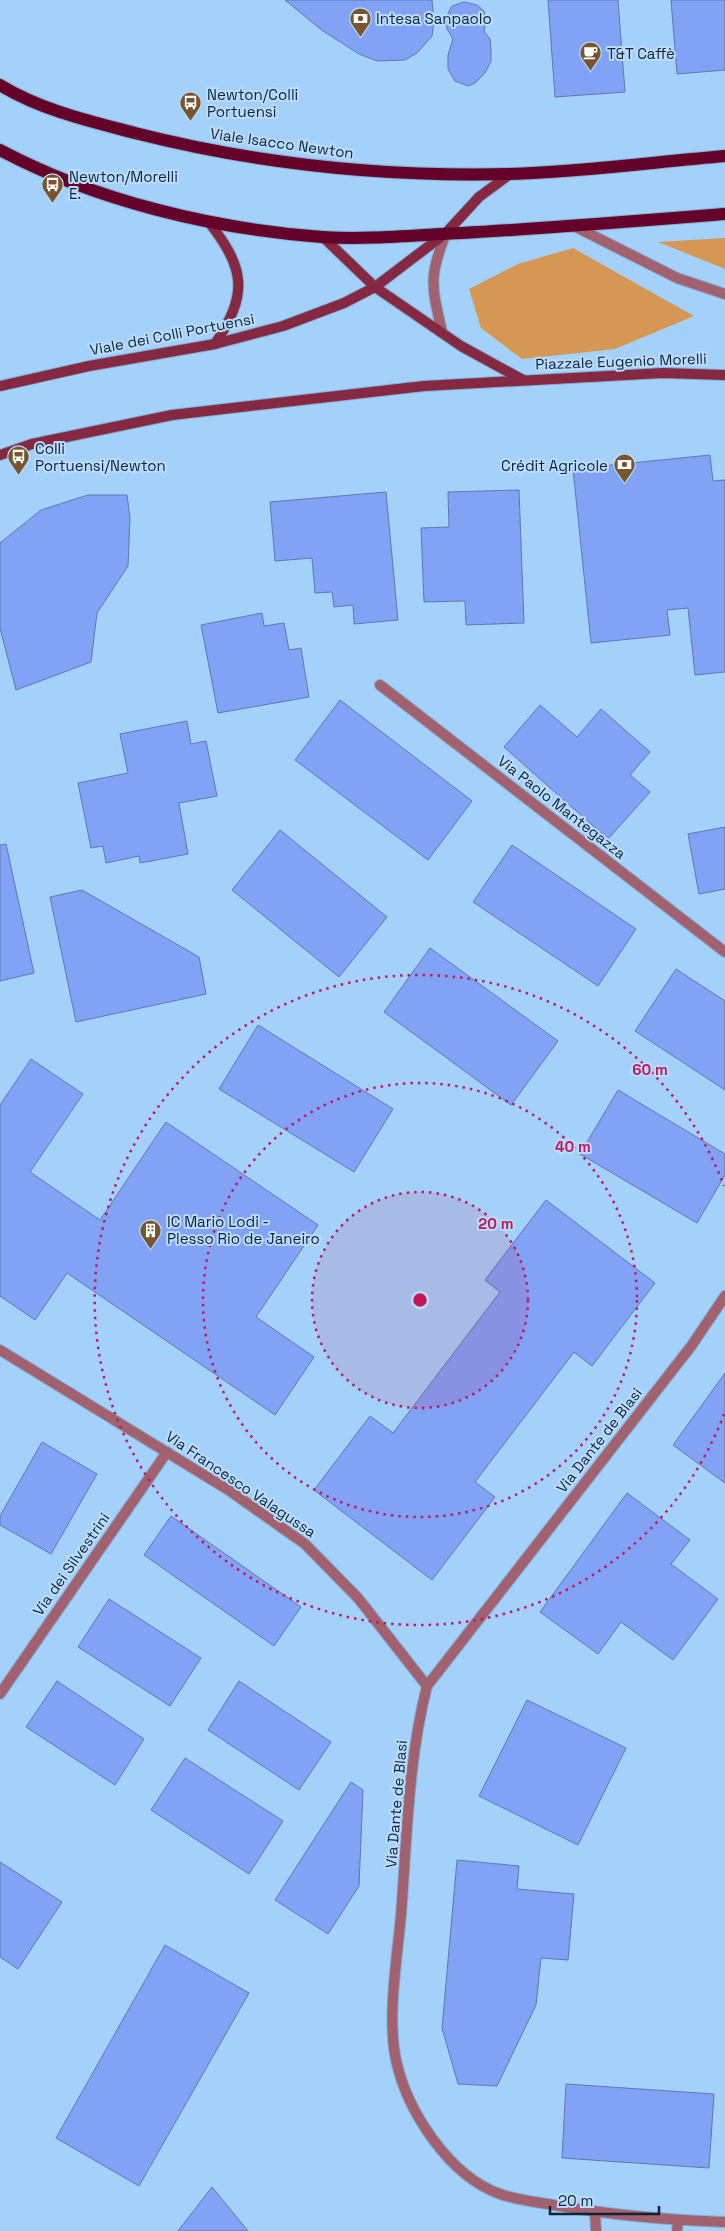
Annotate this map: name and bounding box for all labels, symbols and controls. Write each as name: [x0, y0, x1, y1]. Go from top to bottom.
bank icon: Intesa Sanpaolo: [348, 6, 372, 37]
place label: Intesa Sanpaolo: [376, 9, 492, 28]
cafe icon: T&T Caffè: [579, 41, 603, 72]
place label: T&T Caffè: [607, 44, 675, 63]
place label: Newton/Colli Portuensi: [207, 85, 298, 121]
bus stop icon: Newton/Colli Portuensi: [179, 91, 203, 122]
street label: Viale Isacco Newton: [209, 124, 355, 162]
place label: Newton/Morelli E.: [69, 167, 178, 203]
bus stop icon: Newton/Morelli E.: [41, 173, 65, 204]
street label: Viale dei Colli Portuensi: [88, 309, 256, 359]
street label: Piazzale Eugenio Morelli: [535, 349, 707, 373]
place label: Colli Portuensi/Newton: [35, 439, 166, 475]
bus stop icon: Colli Portuensi/Newton: [7, 445, 31, 476]
bank icon: Crédit Agricole: [612, 453, 636, 484]
place label: Crédit Agricole: [501, 456, 608, 475]
street label: Via Paolo Mantegazza: [494, 751, 630, 863]
text: 60 m: [632, 1060, 668, 1079]
text: 40 m: [555, 1137, 591, 1156]
place label: IC Mario Lodi - Plesso Rio de Janeiro: [167, 1212, 320, 1248]
text: 20 m: [478, 1214, 514, 1233]
building icon: IC Mario Lodi - Plesso Rio de Janeiro: [139, 1218, 163, 1249]
centre of rings: [411, 1291, 429, 1309]
street label: Via Dante de Blasi: [552, 1384, 646, 1496]
street label: Via Francesco Valagussa: [162, 1427, 320, 1542]
street label: Via dei Silvestrini: [28, 1509, 114, 1619]
street label: Via Dante de Blasi: [381, 1739, 411, 1869]
scale bar: [550, 2184, 659, 2216]
text: 20 m: [558, 2191, 593, 2210]

